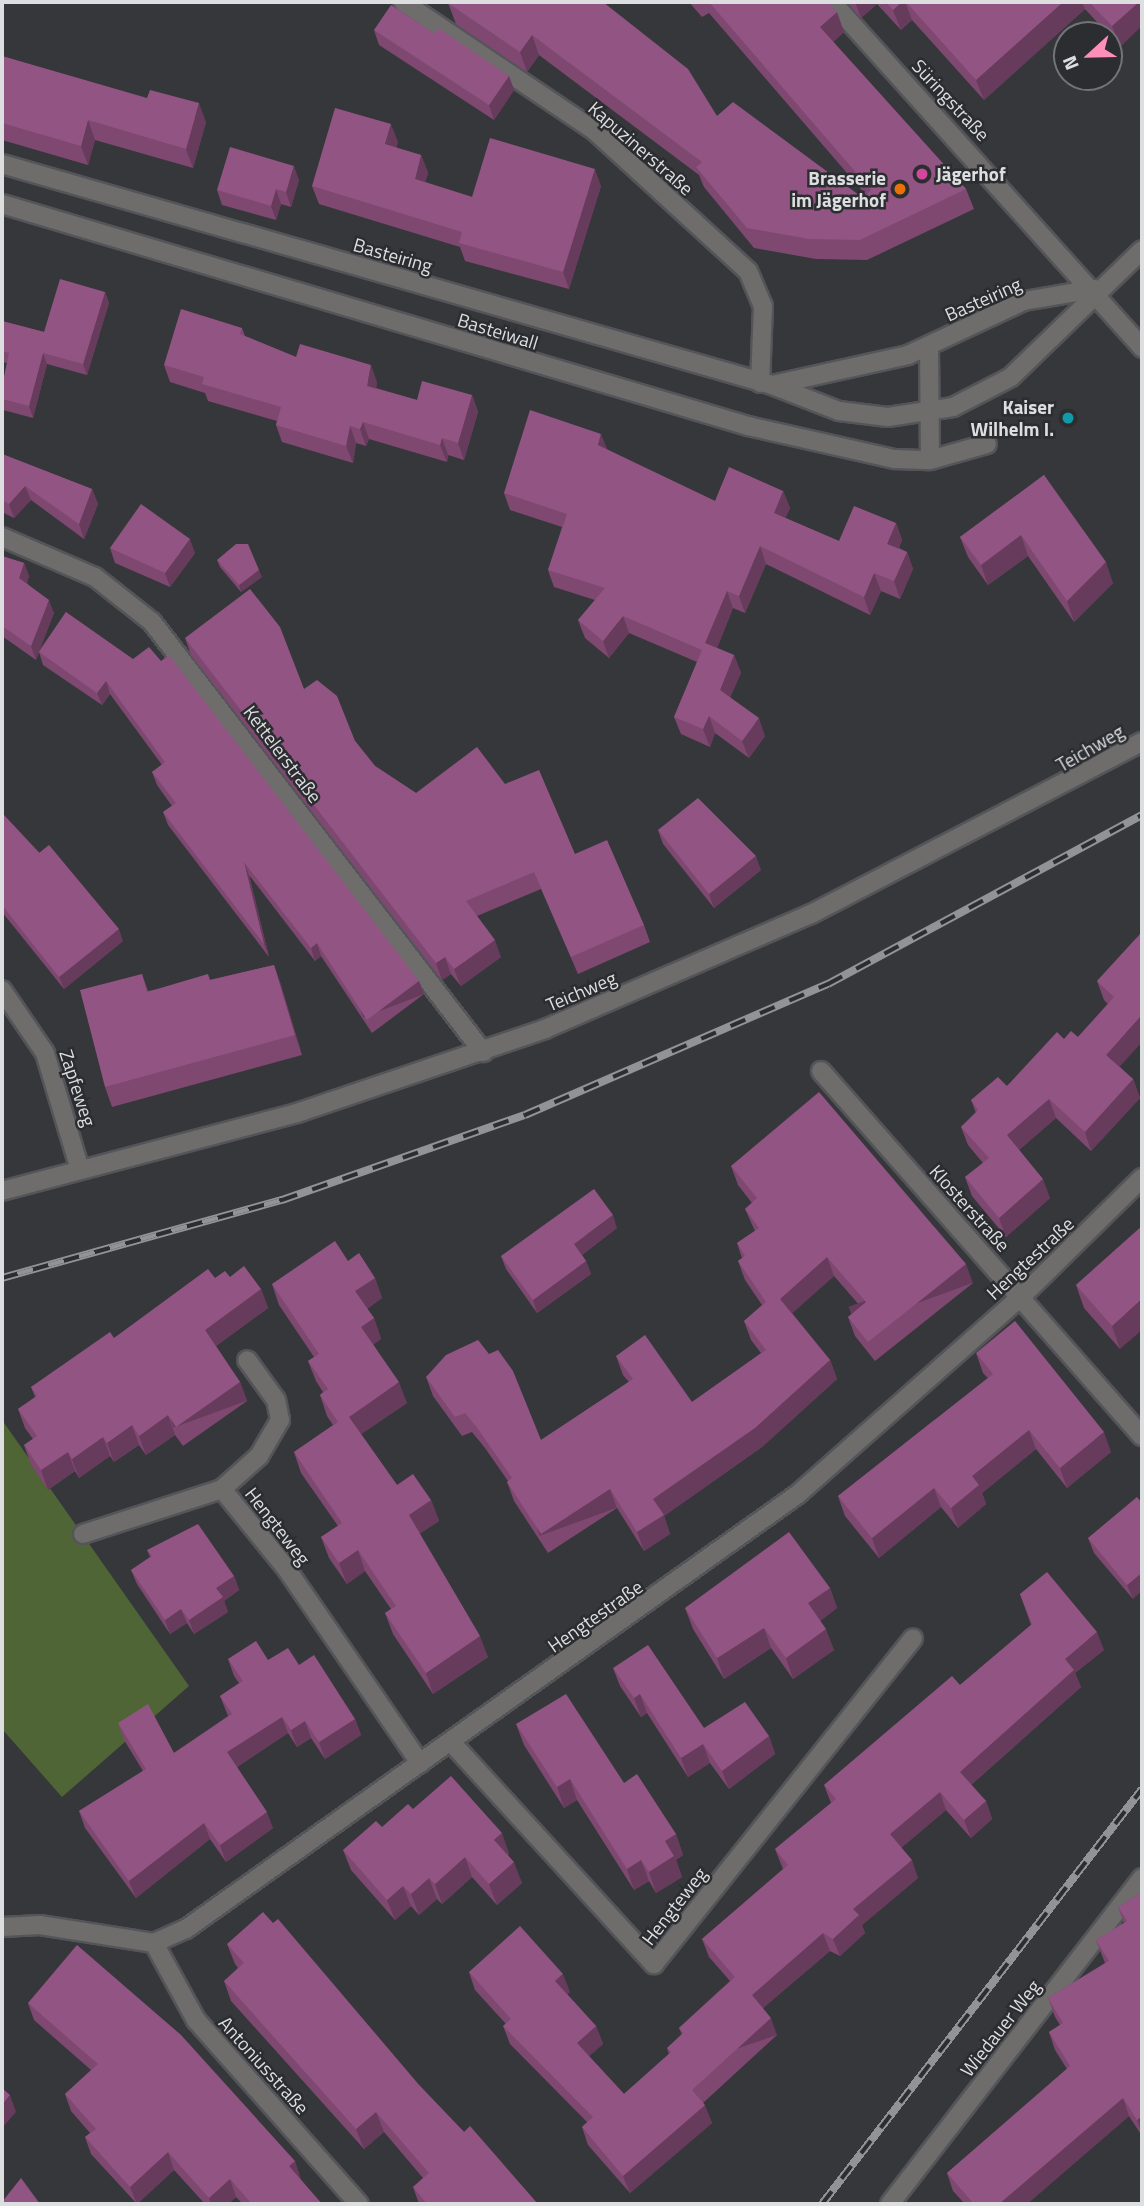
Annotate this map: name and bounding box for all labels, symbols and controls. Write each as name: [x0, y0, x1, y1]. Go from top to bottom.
north arrow: [1053, 21, 1123, 91]
text: N: [1054, 52, 1086, 75]
street label: Süringstraße: [907, 54, 995, 146]
street label: Kapuzinerstraße: [584, 96, 698, 200]
place label: Jägerhof: [936, 163, 1006, 185]
marker: Jägerhof: [914, 166, 930, 182]
place label: Brasserie im Jägerhof: [791, 167, 886, 211]
marker: Brasserie im Jägerhof: [892, 181, 908, 197]
street label: Basteiring: [351, 233, 435, 277]
street label: Basteiring: [941, 272, 1025, 326]
street label: Basteiwall: [455, 308, 541, 354]
place label: Kaiser Wilhelm I.: [971, 396, 1054, 440]
marker: Kaiser Wilhelm I.: [1060, 410, 1076, 426]
street label: Kettelerstraße: [239, 701, 327, 807]
street label: Teichweg: [1052, 720, 1128, 776]
street label: Teichweg: [542, 966, 620, 1016]
street label: Zapfeweg: [55, 1047, 101, 1129]
street label: Klosterstraße: [925, 1160, 1015, 1256]
street label: Hengtestraße: [982, 1212, 1078, 1304]
street label: Hengteweg: [241, 1483, 315, 1569]
street label: Hengtestraße: [543, 1575, 647, 1657]
street label: Hengteweg: [637, 1863, 711, 1949]
street label: Wiedauer Weg: [955, 1975, 1045, 2081]
street label: Antoniusstraße: [214, 2011, 314, 2119]

